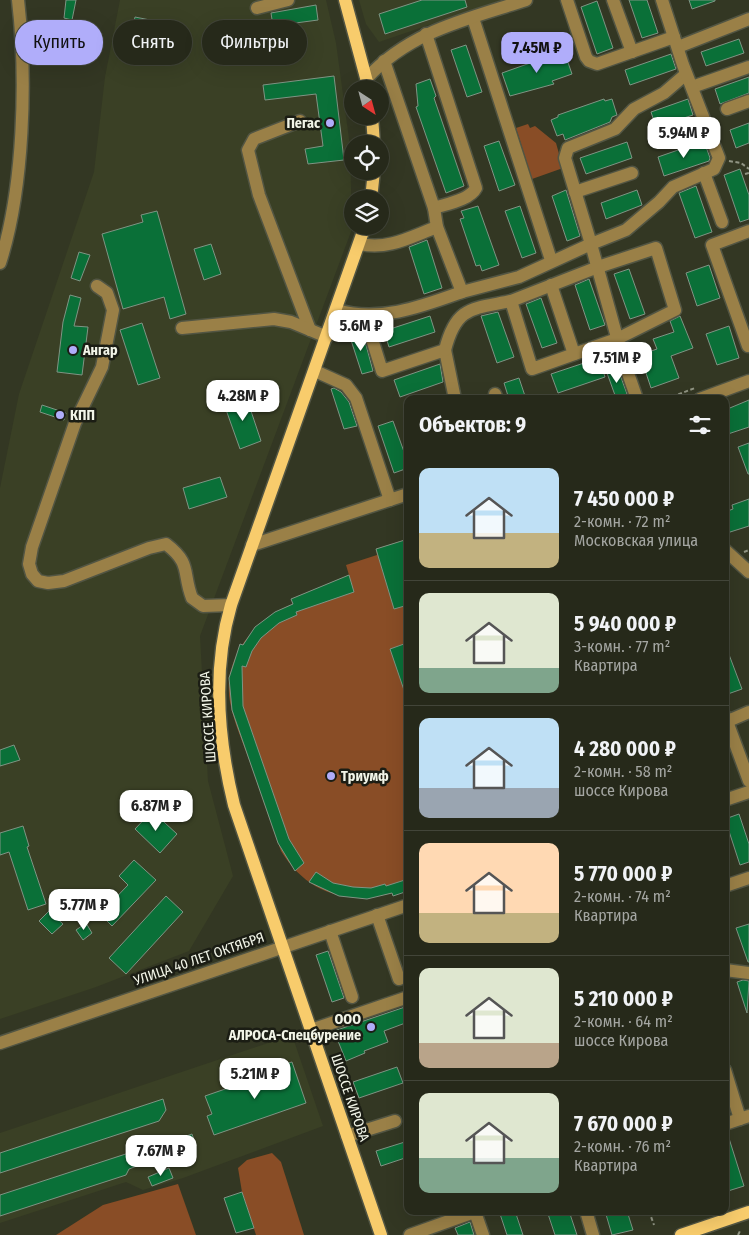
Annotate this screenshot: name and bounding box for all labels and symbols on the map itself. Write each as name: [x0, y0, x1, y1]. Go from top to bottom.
pin: 7.45M ₽: [491, 32, 583, 74]
north arrow: [344, 80, 389, 125]
place label: Пегас: [286, 115, 321, 132]
pin: 5.94M ₽: [638, 116, 730, 159]
marker: Пегас: [324, 117, 336, 129]
pin: 5.6M ₽: [320, 310, 402, 352]
place label: Ангар: [82, 342, 118, 359]
pin: 7.51M ₽: [571, 342, 663, 384]
marker: Ангар: [67, 344, 79, 356]
pin: 4.28M ₽: [197, 380, 289, 422]
place label: КПП: [70, 407, 95, 424]
marker: КПП: [54, 409, 66, 421]
street label: ШОССЕ КИРОВА: [196, 670, 220, 763]
place label: Триумф: [341, 768, 389, 785]
marker: Триумф: [325, 770, 337, 782]
pin: 6.87M ₽: [110, 790, 202, 832]
pin: 5.77M ₽: [38, 888, 130, 931]
street label: УЛИЦА 40 ЛЕТ ОКТЯБРЯ: [131, 929, 266, 990]
place label: ООО АЛРОСА-Спецбурение: [228, 1011, 361, 1044]
marker: ООО АЛРОСА-Спецбурение: [365, 1021, 377, 1033]
street label: ШОССЕ КИРОВА: [327, 1052, 373, 1144]
pin: 5.21M ₽: [209, 1058, 301, 1100]
pin: 7.67M ₽: [115, 1134, 207, 1177]

